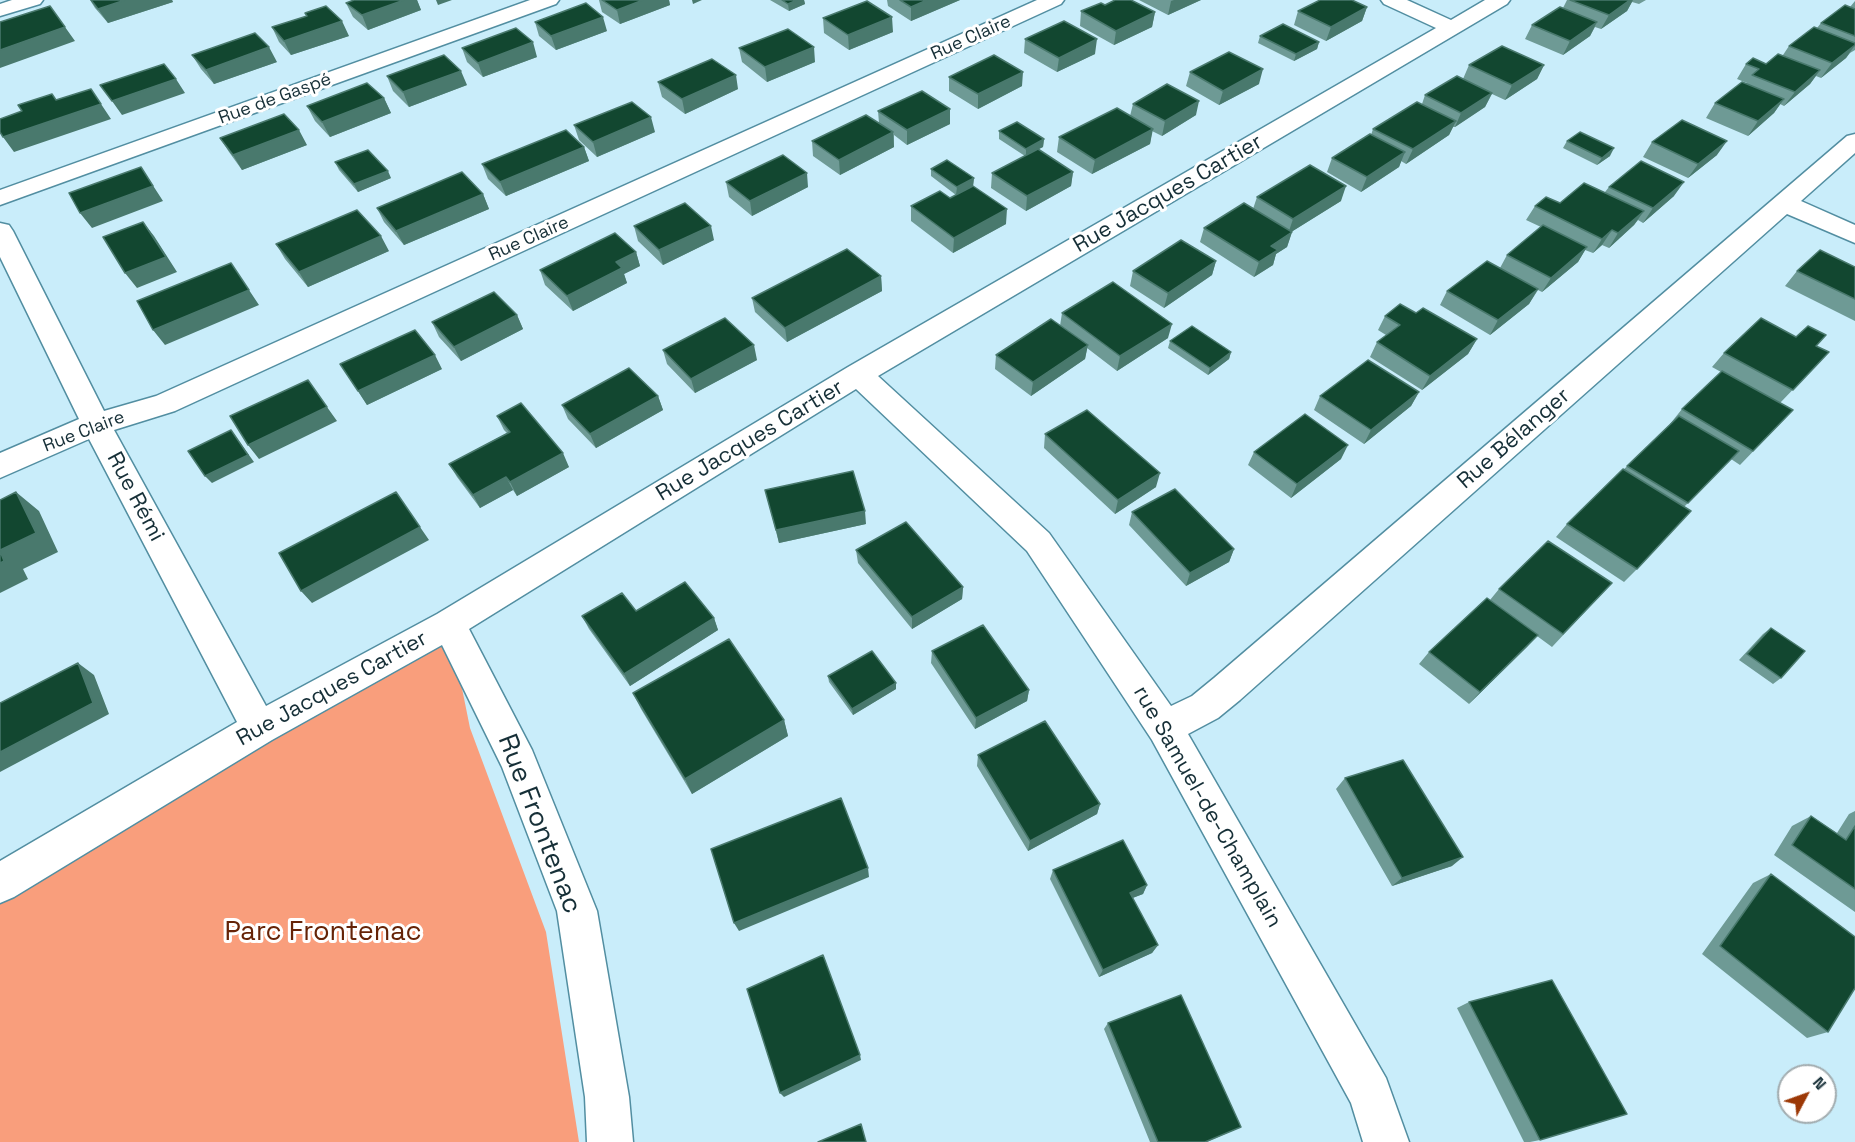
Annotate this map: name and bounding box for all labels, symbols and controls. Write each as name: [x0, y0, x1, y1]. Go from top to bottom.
street label: Rue Claire: [928, 11, 1014, 65]
street label: Rue de Gaspé: [216, 69, 334, 129]
street label: Rue Jacques Cartier: [1069, 129, 1267, 259]
street label: Rue Claire: [486, 212, 572, 266]
street label: Rue Jacques Cartier: [652, 375, 848, 507]
street label: Rue Bélanger: [1452, 383, 1576, 495]
street label: Rue Claire: [40, 407, 128, 457]
street label: Rue Rémi: [101, 448, 169, 546]
street label: Rue Jacques Cartier: [232, 626, 432, 752]
street label: rue Samuel-de-Champlain: [1127, 681, 1287, 933]
street label: Rue Frontenac: [490, 730, 588, 918]
park label: Parc Frontenac: [224, 917, 422, 949]
north arrow: [1777, 1064, 1837, 1124]
text: N: [1808, 1072, 1831, 1094]

